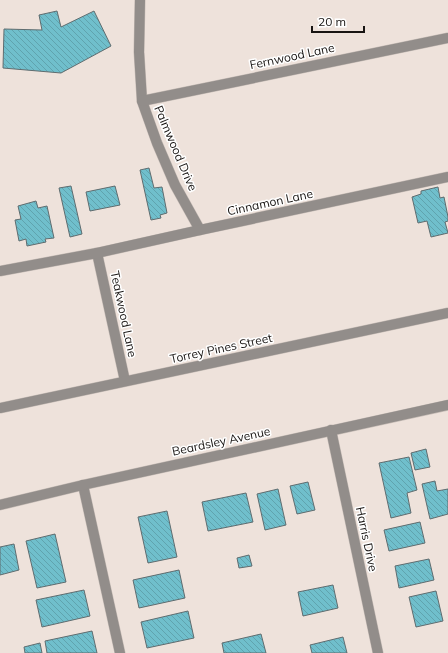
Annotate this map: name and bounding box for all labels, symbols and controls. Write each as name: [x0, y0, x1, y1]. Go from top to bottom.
scale bar: [312, 8, 364, 34]
text: 20 m: [318, 14, 346, 29]
street label: Fernwood Lane: [248, 40, 336, 72]
street label: Palmwood Drive: [151, 103, 201, 193]
street label: Cinnamon Lane: [226, 186, 314, 218]
street label: Teakwood Lane: [108, 270, 140, 358]
street label: Torrey Pines Street: [168, 330, 274, 366]
street label: Beardsley Avenue: [171, 423, 271, 459]
street label: Harris Drive: [353, 505, 381, 573]

